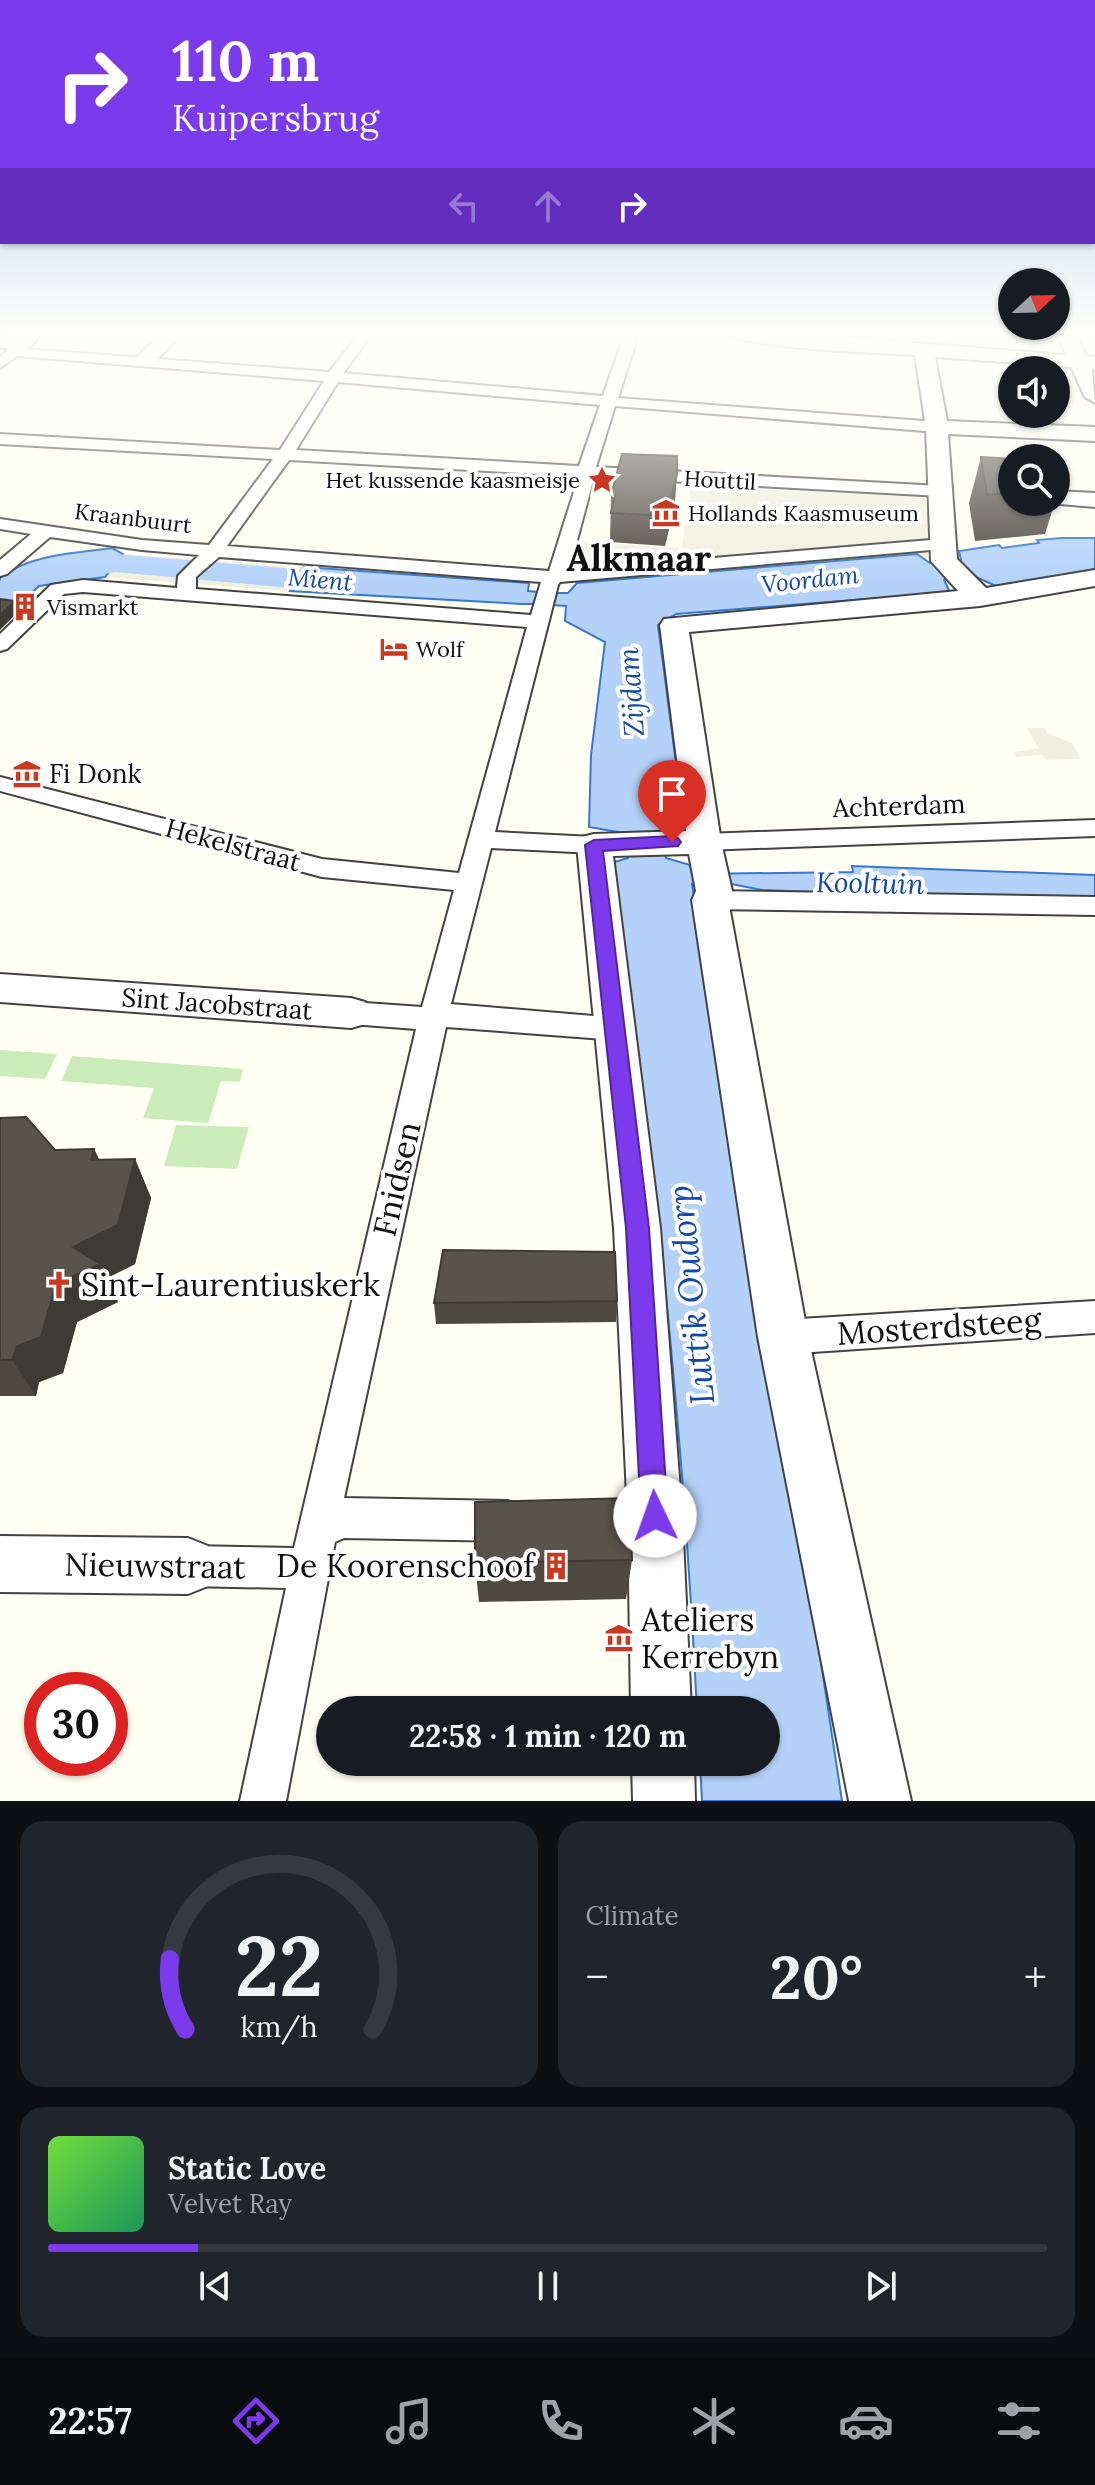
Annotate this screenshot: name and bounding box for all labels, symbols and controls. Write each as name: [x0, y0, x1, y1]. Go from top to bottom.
text: 110 m: [172, 25, 319, 96]
icon: right: [40, 32, 144, 136]
text: Kuipersbrug: [172, 95, 379, 141]
icon: left: [442, 184, 486, 228]
icon: ahead: [526, 184, 570, 228]
icon: right: [610, 184, 654, 228]
north arrow: [998, 268, 1070, 340]
map controls: [998, 268, 1070, 516]
button: sound: [998, 356, 1070, 428]
button: search: [998, 444, 1070, 516]
street label: Houttil: [683, 464, 757, 496]
place icon: Het kussende kaasmeisje: [587, 465, 617, 495]
place label: Het kussende kaasmeisje: [325, 466, 580, 494]
street label: Kraanbuurt: [73, 497, 194, 539]
museum icon: Hollands Kaasmuseum: [651, 498, 681, 528]
place label: Hollands Kaasmuseum: [688, 499, 919, 527]
district label: Alkmaar: [567, 535, 712, 581]
water label: Voordam: [760, 559, 860, 600]
water label: Mient: [287, 561, 354, 598]
building icon: Vismarkt: [10, 592, 40, 622]
place label: Vismarkt: [46, 593, 139, 621]
hotel icon: Wolf: [379, 634, 409, 664]
place label: Wolf: [416, 635, 465, 663]
water label: Zijdam: [610, 646, 652, 738]
place label: Fi Donk: [49, 757, 142, 790]
museum icon: Fi Donk: [12, 759, 42, 789]
pin: [638, 760, 706, 842]
icon: arrive: [650, 772, 694, 816]
street label: Achterdam: [831, 787, 966, 824]
street label: Hekelstraat: [162, 811, 304, 878]
water label: Kooltuin: [816, 864, 924, 902]
street label: Sint Jacobstraat: [121, 980, 313, 1027]
street label: Fnidsen: [363, 1118, 430, 1240]
water label: Luttik Oudorp: [658, 1183, 723, 1407]
place label: Sint-Laurentiuskerk: [81, 1264, 380, 1305]
church icon: Sint-Laurentiuskerk: [44, 1270, 74, 1300]
street label: Mosterdsteeg: [835, 1299, 1044, 1354]
position arrow: [613, 1474, 697, 1558]
street label: Nieuwstraat: [64, 1543, 247, 1588]
place label: De Koorenschoof: [276, 1545, 536, 1586]
building icon: De Koorenschoof: [541, 1551, 571, 1581]
place label: Ateliers Kerrebyn: [640, 1599, 779, 1677]
museum icon: Ateliers Kerrebyn: [604, 1623, 634, 1653]
speed limit sign: 30: [24, 1672, 128, 1776]
text: 22:58 · 1 min · 120 m: [409, 1717, 687, 1755]
text: Climate: [586, 1899, 679, 1932]
text: 22: [234, 1912, 323, 2019]
text: 20°: [770, 1939, 863, 2015]
text: −: [586, 1949, 609, 2005]
text: +: [1024, 1949, 1047, 2005]
text: km/h: [240, 2008, 317, 2045]
text: Static Love: [168, 2149, 326, 2187]
text: Velvet Ray: [168, 2187, 292, 2220]
icon: previous: [193, 2264, 237, 2308]
icon: pause: [526, 2264, 570, 2308]
icon: next: [859, 2264, 903, 2308]
icon: directions: [228, 2393, 284, 2449]
icon: music: [381, 2393, 437, 2449]
icon: phone: [533, 2393, 589, 2449]
icon: climate: [686, 2393, 742, 2449]
icon: car: [838, 2393, 894, 2449]
icon: filters: [991, 2393, 1047, 2449]
text: 22:57: [48, 2398, 132, 2444]

